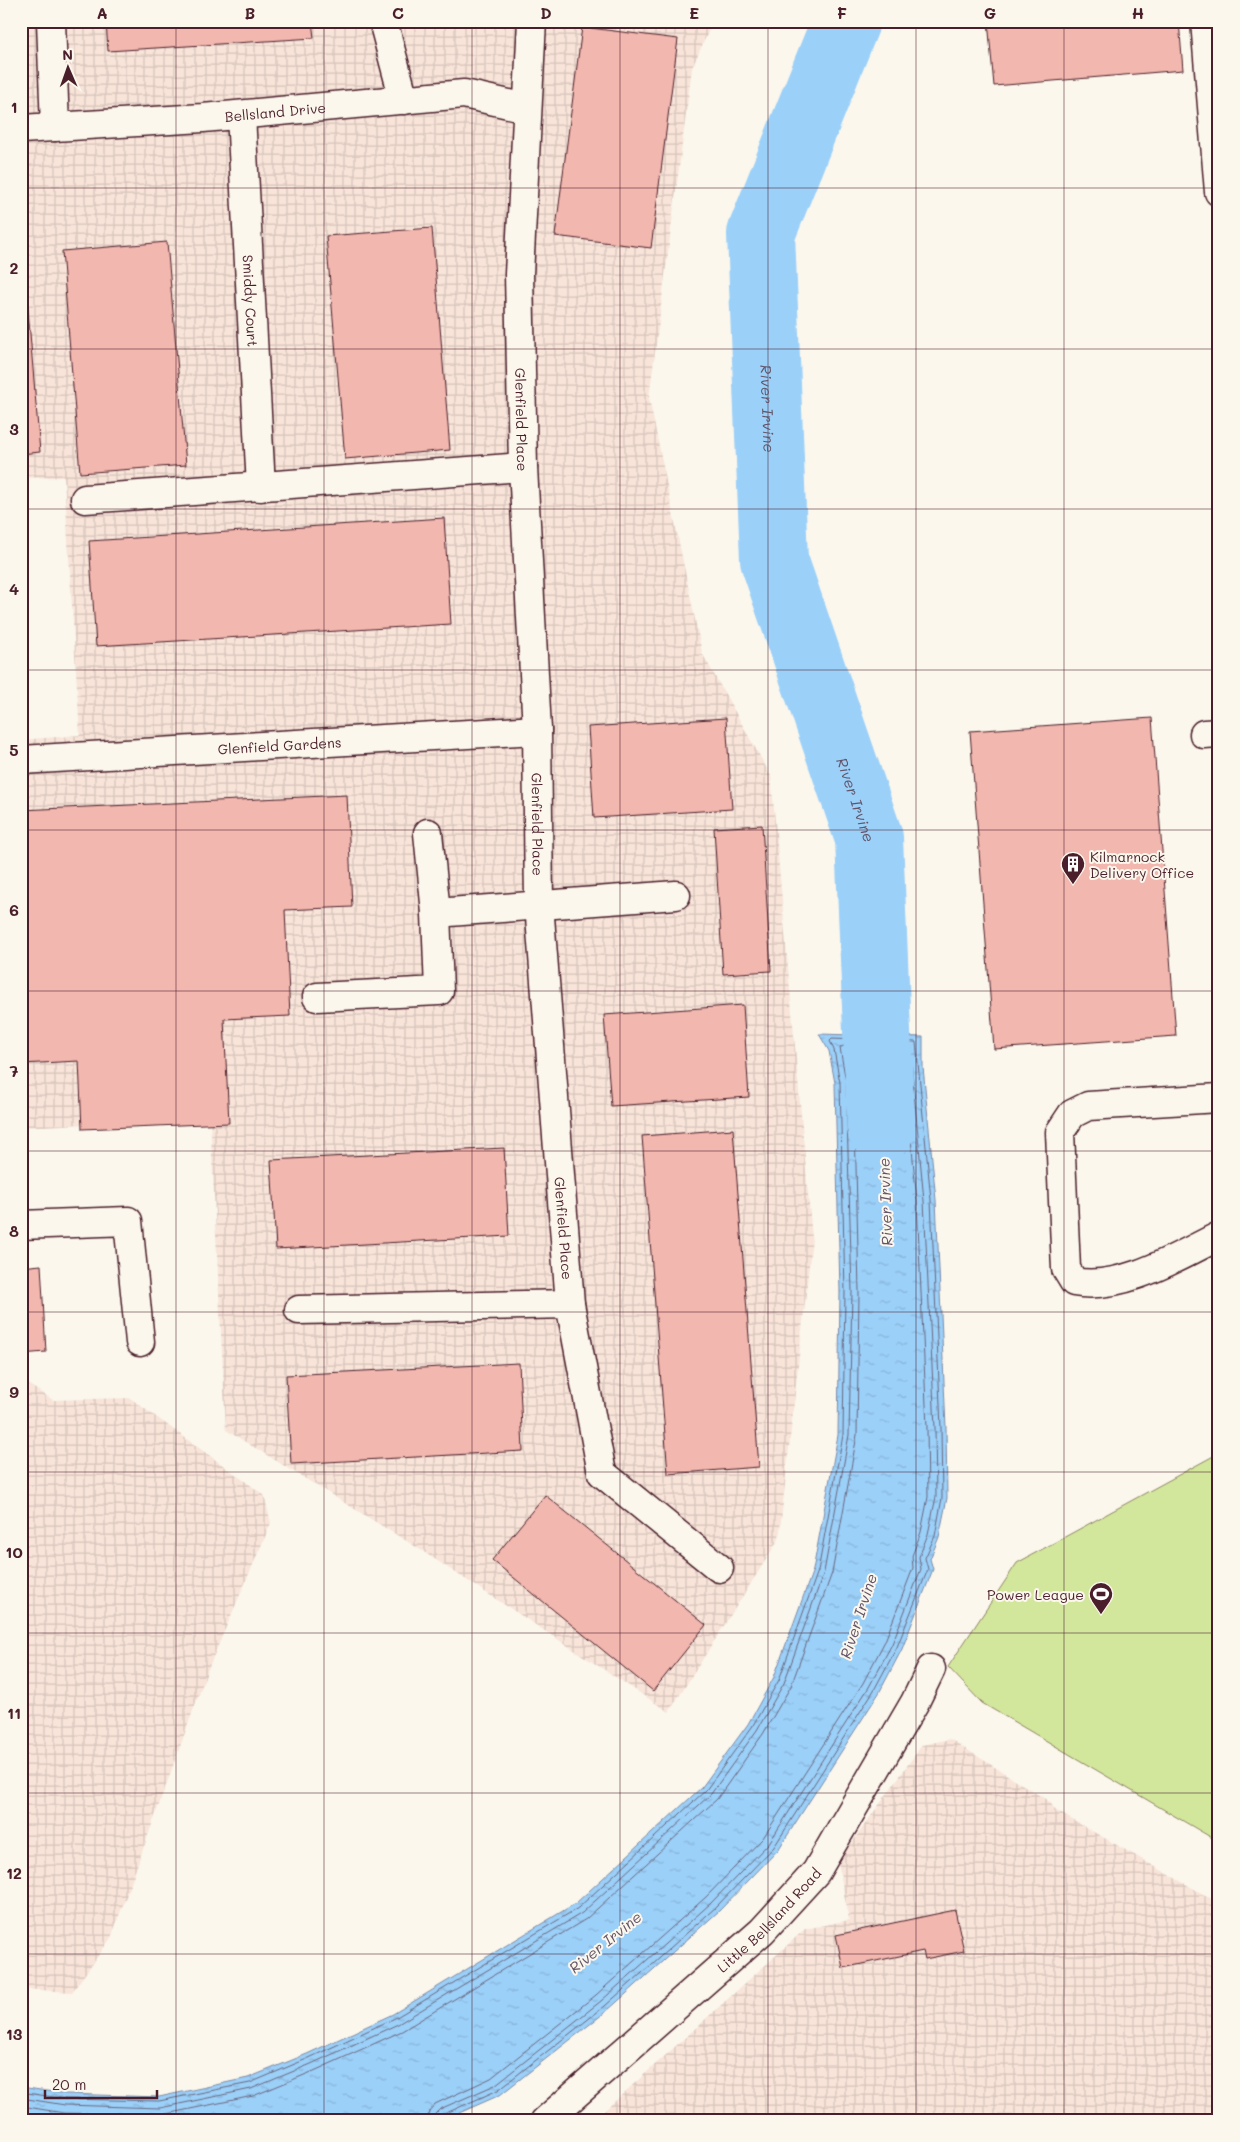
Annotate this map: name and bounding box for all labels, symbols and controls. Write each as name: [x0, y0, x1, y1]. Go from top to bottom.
text: A: [96, 2, 108, 23]
text: B: [245, 2, 255, 23]
text: C: [392, 2, 404, 23]
text: D: [540, 2, 552, 23]
text: E: [689, 2, 699, 23]
text: F: [837, 2, 847, 23]
text: G: [984, 2, 996, 23]
text: H: [1132, 2, 1144, 23]
north arrow: [42, 42, 92, 92]
text: N: [62, 45, 73, 64]
text: 1: [10, 96, 18, 117]
street label: Bellsland Drive: [224, 97, 327, 125]
street label: Smiddy Court: [239, 254, 263, 347]
text: 2: [10, 257, 19, 278]
water label: River Irvine: [756, 364, 780, 453]
street label: Glenfield Place: [511, 368, 533, 471]
text: 3: [9, 418, 19, 439]
text: 4: [9, 578, 19, 599]
street label: Glenfield Gardens: [217, 732, 342, 758]
text: 5: [9, 739, 19, 760]
water label: River Irvine: [832, 755, 880, 845]
street label: Glenfield Place: [528, 772, 548, 876]
place label: Kilmarnock Delivery Office: [1090, 847, 1194, 882]
building icon: Kilmarnock Delivery Office: [1060, 851, 1086, 885]
text: 6: [9, 899, 19, 920]
text: 7: [10, 1060, 19, 1081]
water label: River Irvine: [873, 1158, 897, 1246]
street label: Glenfield Place: [551, 1176, 578, 1281]
text: 8: [9, 1220, 19, 1241]
text: 9: [9, 1381, 19, 1402]
text: 10: [5, 1541, 23, 1562]
water label: River Irvine: [835, 1571, 881, 1661]
sports icon: Power League: [1088, 1581, 1114, 1615]
place label: Power League: [987, 1585, 1084, 1604]
text: 11: [7, 1702, 21, 1723]
text: 12: [6, 1862, 22, 1883]
street label: Little Bellsland Road: [712, 1864, 825, 1976]
water label: River Irvine: [565, 1907, 645, 1977]
text: 13: [6, 2023, 23, 2044]
scale bar: [45, 2067, 158, 2099]
text: 20 m: [52, 2074, 86, 2094]

